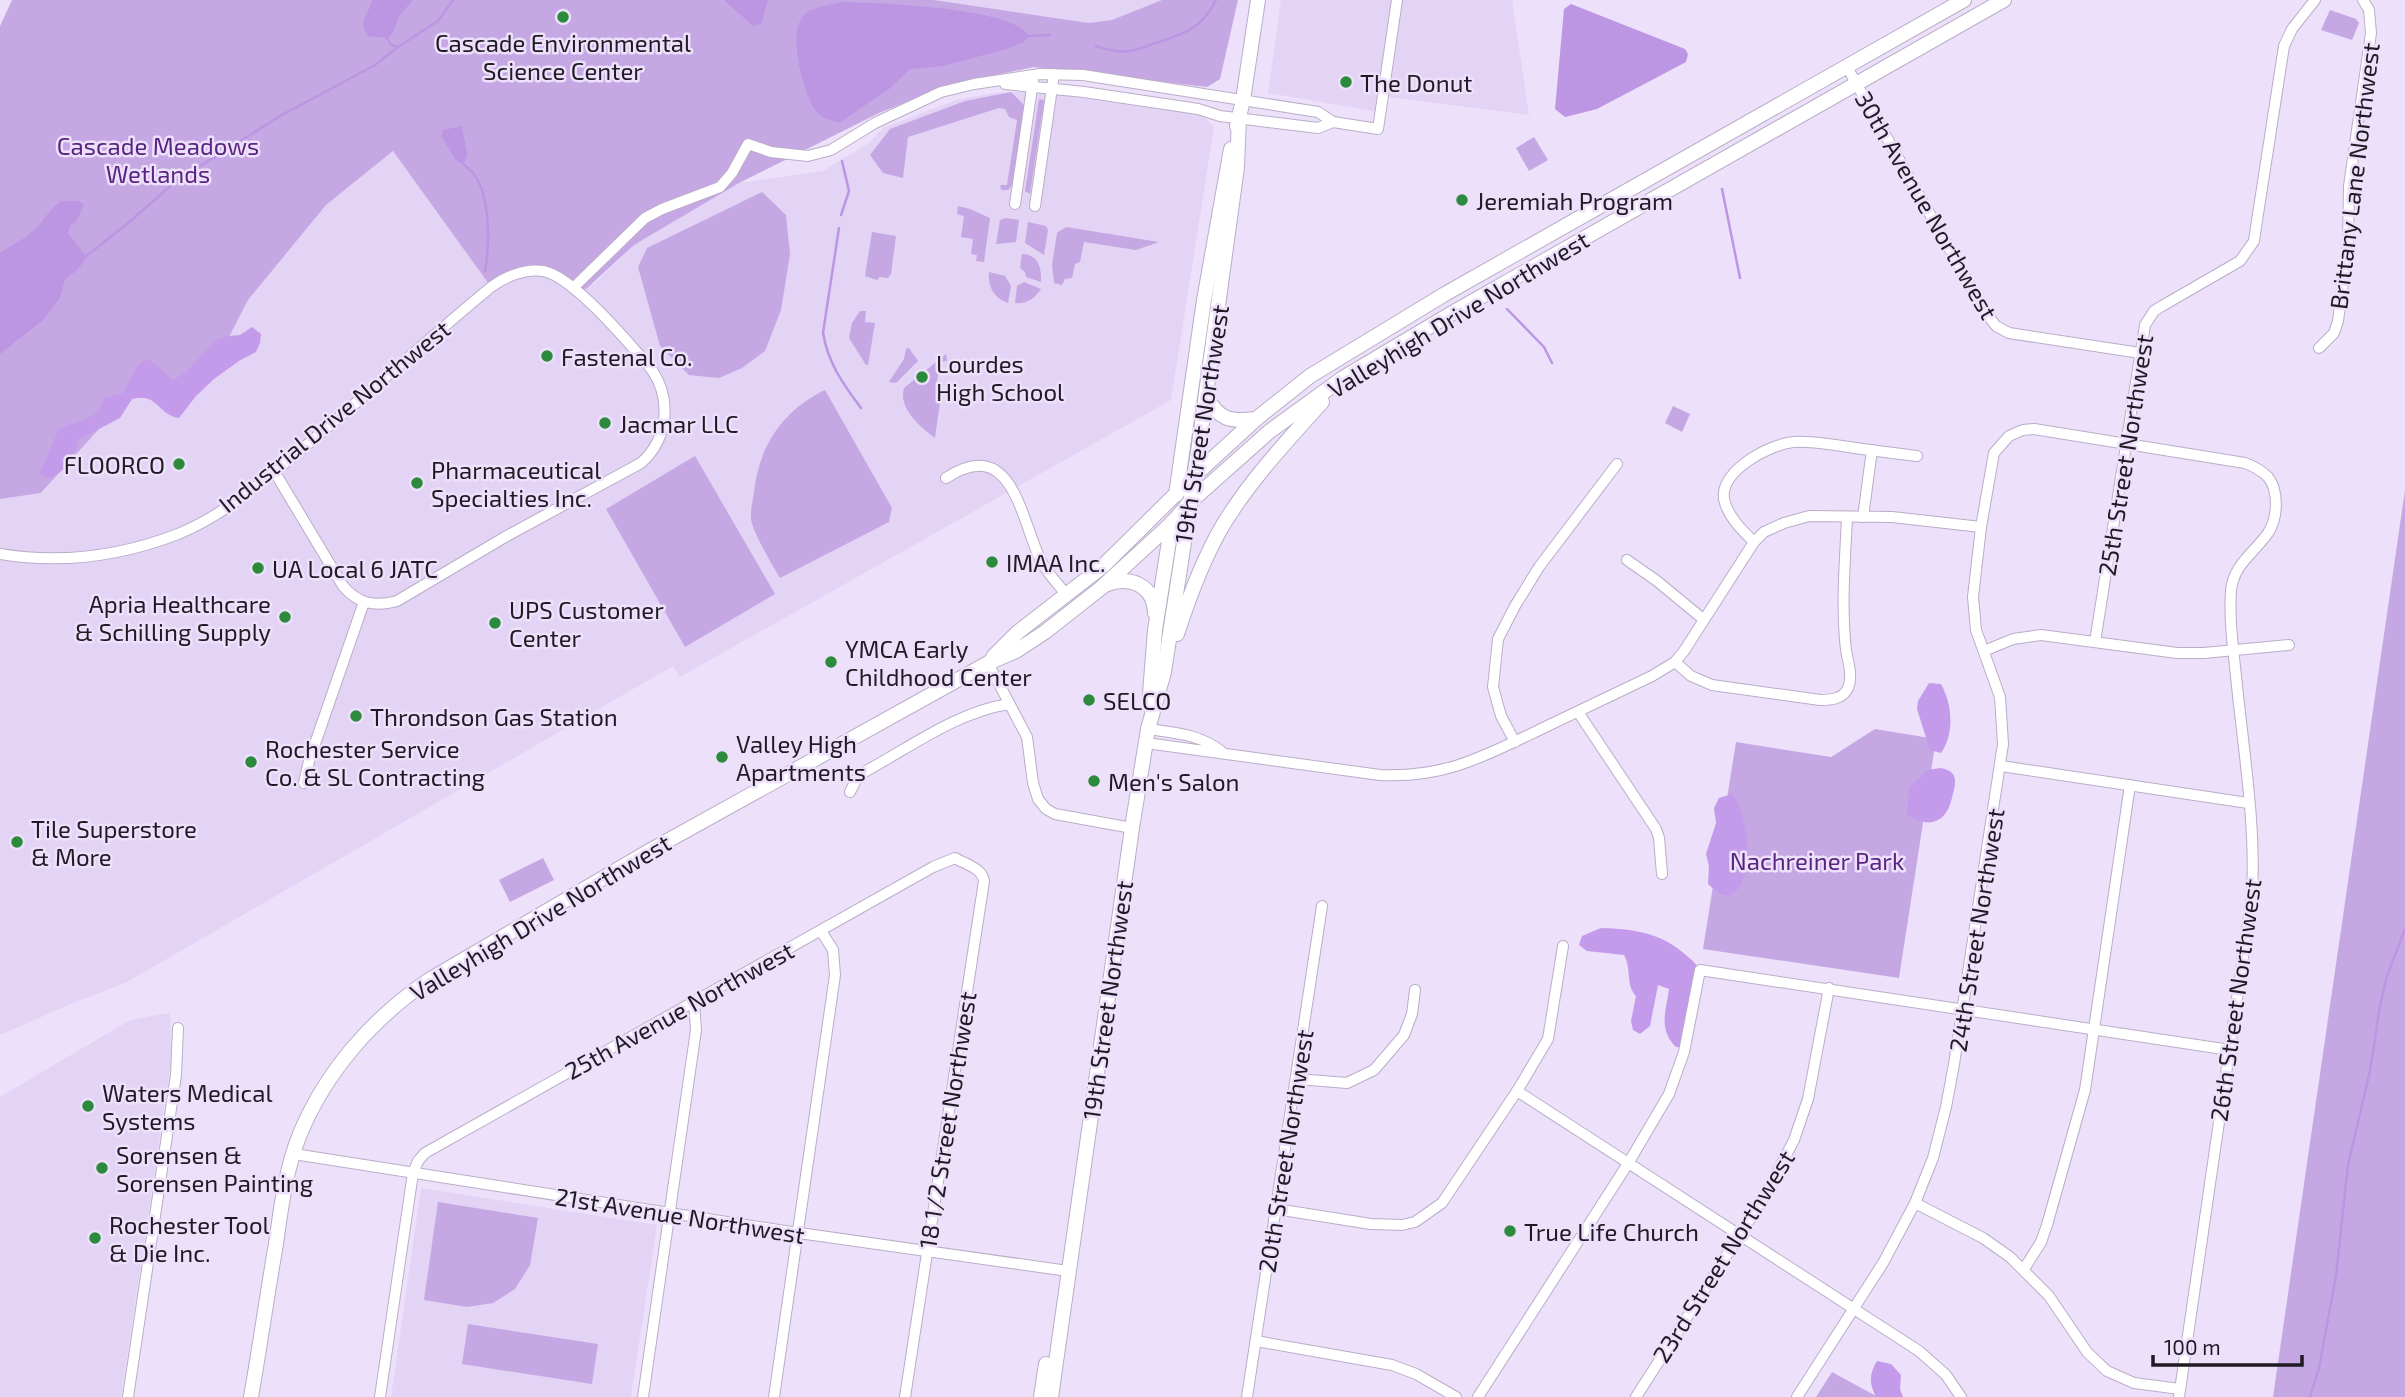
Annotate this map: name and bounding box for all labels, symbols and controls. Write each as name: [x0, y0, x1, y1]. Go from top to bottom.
marker: Cascade Environmental Science Center: [555, 9, 571, 25]
place label: Cascade Environmental Science Center: [435, 28, 691, 85]
street label: Brittany Lane Northwest: [2323, 41, 2385, 311]
place label: The Donut: [1360, 68, 1472, 97]
marker: The Donut: [1338, 74, 1354, 90]
street label: 30th Avenue Northwest: [1850, 86, 2004, 324]
park label: Cascade Meadows Wetlands: [57, 131, 259, 188]
place label: Jeremiah Program: [1476, 186, 1673, 215]
marker: Jeremiah Program: [1454, 192, 1470, 208]
street label: Valleyhigh Drive Northwest: [1322, 225, 1594, 403]
street label: 19th Street Northwest: [1168, 303, 1234, 545]
street label: Industrial Drive Northwest: [213, 314, 455, 518]
street label: 25th Street Northwest: [2092, 332, 2158, 578]
place label: Fastenal Co.: [561, 342, 693, 371]
marker: Fastenal Co.: [539, 348, 555, 364]
place label: Lourdes High School: [936, 349, 1064, 406]
marker: Lourdes High School: [914, 369, 930, 385]
place label: Jacmar LLC: [619, 409, 739, 438]
marker: Jacmar LLC: [597, 415, 613, 431]
place label: FLOORCO: [64, 450, 165, 479]
place label: Pharmaceutical Specialties Inc.: [431, 455, 601, 512]
marker: FLOORCO: [171, 456, 187, 472]
marker: Pharmaceutical Specialties Inc.: [409, 475, 425, 491]
place label: IMAA Inc.: [1006, 548, 1105, 577]
place label: UA Local 6 JATC: [272, 554, 438, 583]
marker: IMAA Inc.: [984, 554, 1000, 570]
marker: UA Local 6 JATC: [250, 560, 266, 576]
place label: Apria Healthcare & Schilling Supply: [75, 589, 271, 646]
place label: UPS Customer Center: [509, 595, 664, 652]
marker: Apria Healthcare & Schilling Supply: [277, 609, 293, 625]
marker: UPS Customer Center: [487, 615, 503, 631]
place label: YMCA Early Childhood Center: [845, 634, 1032, 691]
marker: YMCA Early Childhood Center: [823, 654, 839, 670]
place label: SELCO: [1103, 686, 1171, 715]
marker: SELCO: [1081, 692, 1097, 708]
place label: Throndson Gas Station: [370, 702, 618, 731]
marker: Throndson Gas Station: [348, 708, 364, 724]
place label: Valley High Apartments: [736, 729, 866, 786]
place label: Rochester Service Co. & SL Contracting: [265, 734, 485, 791]
marker: Valley High Apartments: [714, 749, 730, 765]
marker: Rochester Service Co. & SL Contracting: [243, 754, 259, 770]
place label: Men's Salon: [1108, 767, 1240, 796]
marker: Men's Salon: [1086, 773, 1102, 789]
street label: 24th Street Northwest: [1942, 806, 2010, 1054]
place label: Tile Superstore & More: [31, 814, 197, 871]
street label: Valleyhigh Drive Northwest: [404, 828, 676, 1006]
marker: Tile Superstore & More: [9, 834, 25, 850]
park label: Nachreiner Park: [1730, 846, 1904, 875]
street label: 26th Street Northwest: [2204, 877, 2266, 1123]
street label: 19th Street Northwest: [1076, 879, 1138, 1121]
street label: 25th Avenue Northwest: [559, 935, 799, 1085]
street label: 18 1/2 Street Northwest: [912, 990, 982, 1250]
street label: 20th Street Northwest: [1251, 1027, 1319, 1275]
place label: Waters Medical Systems: [102, 1078, 273, 1135]
marker: Waters Medical Systems: [80, 1098, 96, 1114]
place label: Sorensen & Sorensen Painting: [116, 1140, 313, 1197]
street label: 23rd Street Northwest: [1646, 1145, 1800, 1367]
marker: Sorensen & Sorensen Painting: [94, 1160, 110, 1176]
street label: 21st Avenue Northwest: [553, 1181, 807, 1249]
place label: Rochester Tool & Die Inc.: [109, 1210, 270, 1267]
place label: True Life Church: [1524, 1217, 1699, 1246]
marker: True Life Church: [1502, 1223, 1518, 1239]
marker: Rochester Tool & Die Inc.: [87, 1230, 103, 1246]
scale bar: [2153, 1324, 2302, 1368]
text: 100 m: [2164, 1334, 2221, 1359]

